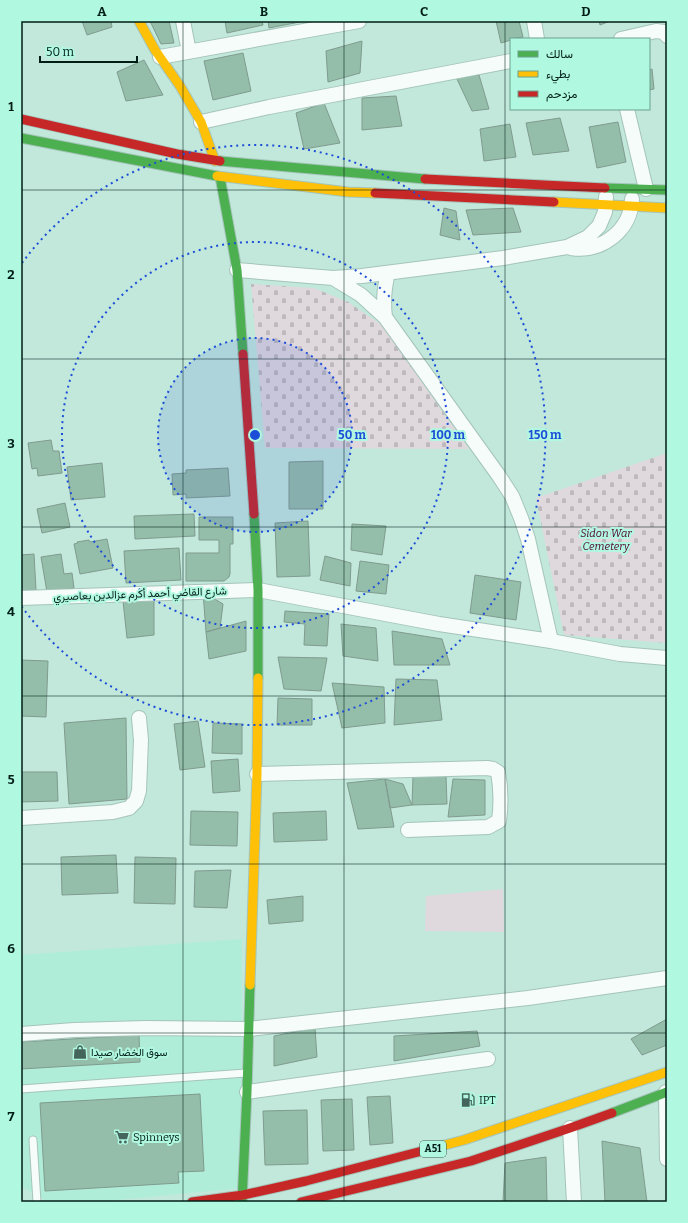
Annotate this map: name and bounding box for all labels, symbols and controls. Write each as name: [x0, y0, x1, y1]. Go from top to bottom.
text: A: [97, 4, 107, 19]
text: B: [260, 4, 268, 19]
text: C: [420, 4, 428, 19]
text: D: [581, 4, 591, 19]
scale bar: [40, 38, 137, 64]
legend: [510, 38, 650, 110]
text: 50 m: [46, 45, 75, 59]
text: سالك: [546, 47, 573, 61]
text: بطيء: [546, 67, 570, 84]
text: مزدحم: [546, 87, 577, 102]
text: 1: [8, 99, 14, 114]
text: 2: [7, 267, 15, 282]
centre of rings: [248, 428, 262, 442]
text: 50 m: [338, 428, 366, 442]
text: 100 m: [431, 428, 466, 442]
text: 150 m: [529, 428, 562, 442]
text: 3: [7, 436, 15, 451]
park label: Sidon War Cemetery: [580, 527, 632, 553]
street label: شارع القاضي أحمد أكرم عزالدين بعاصيري: [53, 584, 227, 607]
text: 4: [7, 604, 15, 619]
text: 5: [7, 772, 15, 787]
text: 6: [7, 941, 15, 956]
shop icon: سوق الخضار صيدا: [72, 1044, 88, 1060]
place label: سوق الخضار صيدا: [91, 1046, 168, 1059]
fuel station icon: IPT: [460, 1092, 476, 1108]
place label: IPT: [479, 1094, 496, 1107]
text: 7: [8, 1109, 15, 1124]
supermarket icon: Spinneys: [114, 1129, 130, 1145]
place label: Spinneys: [133, 1131, 180, 1144]
road number: A51: [420, 1141, 446, 1157]

